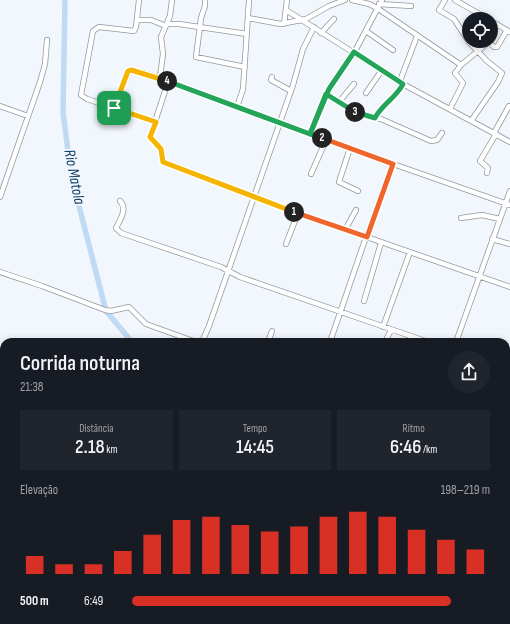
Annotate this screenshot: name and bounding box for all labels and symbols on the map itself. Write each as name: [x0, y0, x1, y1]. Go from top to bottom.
pin: 4: [157, 71, 177, 91]
pin: [97, 91, 131, 125]
pin: 3: [345, 102, 365, 122]
pin: 2: [312, 128, 332, 148]
water label: Rio Matola: [59, 148, 89, 207]
pin: 1: [284, 202, 304, 222]

